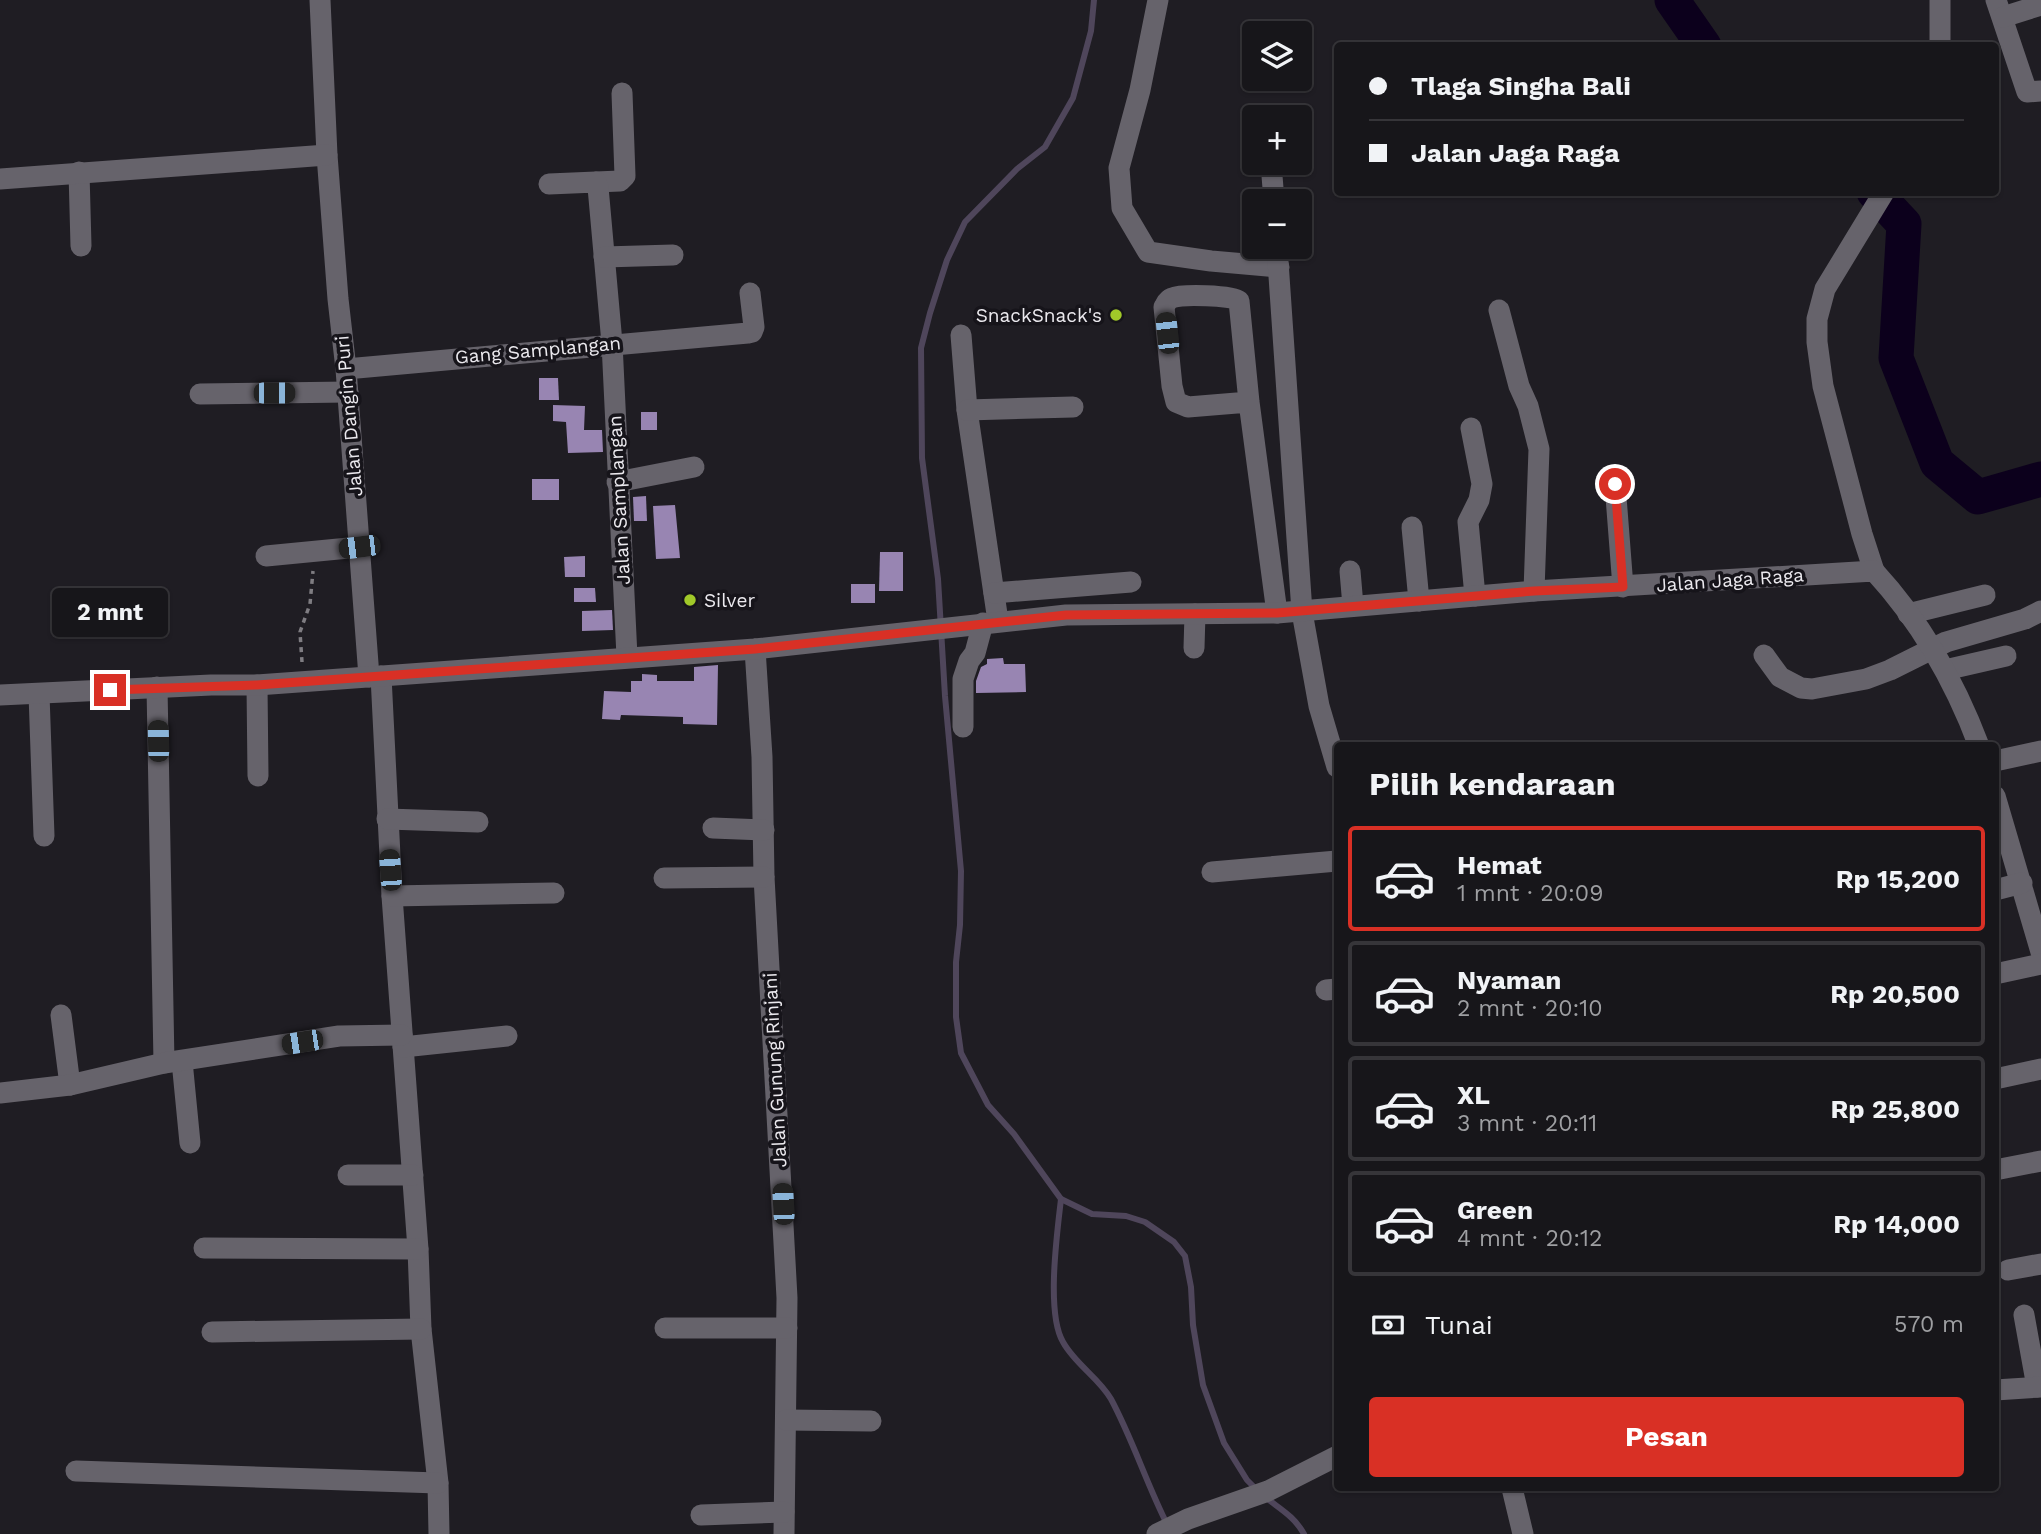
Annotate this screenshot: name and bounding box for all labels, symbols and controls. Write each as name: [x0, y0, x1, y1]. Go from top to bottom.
map controls: [1242, 21, 1312, 259]
button: layers: [1242, 21, 1312, 91]
text: Tlaga Singha Bali: [1411, 71, 1631, 101]
button: +: [1242, 105, 1312, 175]
text: Jalan Jaga Raga: [1411, 138, 1619, 168]
button: −: [1242, 189, 1312, 259]
place label: SnackSnack's: [976, 304, 1102, 327]
marker: SnackSnack's: [1108, 307, 1124, 323]
car: [1155, 311, 1180, 355]
street label: Gang Samplangan: [454, 331, 622, 369]
street label: Jalan Dangin Puri: [330, 334, 368, 498]
car: [254, 383, 296, 404]
street label: Jalan Samplangan: [603, 415, 635, 585]
route start: [1599, 468, 1631, 500]
car: [337, 534, 382, 560]
street label: Jalan Jaga Raga: [1655, 563, 1805, 597]
callout: 2 mnt: [52, 588, 168, 638]
place label: Silver: [704, 589, 755, 612]
marker: Silver: [682, 592, 698, 608]
text: 2 mnt: [77, 599, 143, 626]
route end: [94, 674, 126, 706]
car: [148, 720, 169, 762]
text: Pilih kendaraan: [1369, 765, 1616, 803]
icon: car: [1373, 847, 1436, 910]
car: [379, 848, 402, 892]
text: Hemat: [1457, 850, 1542, 880]
text: Rp 15,200: [1836, 864, 1960, 894]
text: 1 mnt · 20:09: [1457, 880, 1603, 907]
icon: car: [1373, 962, 1436, 1025]
text: Nyaman: [1457, 965, 1561, 995]
street label: Jalan Gunung Rinjani: [758, 972, 792, 1168]
text: Rp 20,500: [1830, 979, 1960, 1009]
text: 2 mnt · 20:10: [1457, 995, 1603, 1022]
car: [280, 1028, 325, 1056]
icon: car: [1373, 1077, 1436, 1140]
text: XL: [1457, 1080, 1490, 1110]
text: Rp 25,800: [1830, 1094, 1960, 1124]
text: 3 mnt · 20:11: [1457, 1110, 1597, 1137]
car: [772, 1182, 795, 1226]
icon: car: [1373, 1192, 1436, 1255]
text: Green: [1457, 1195, 1533, 1225]
text: Rp 14,000: [1833, 1209, 1960, 1239]
text: 4 mnt · 20:12: [1457, 1225, 1602, 1252]
icon: cash: [1369, 1306, 1407, 1344]
text: Tunai: [1425, 1310, 1493, 1340]
text: 570 m: [1894, 1311, 1964, 1338]
button: Pesan: [1369, 1397, 1964, 1477]

